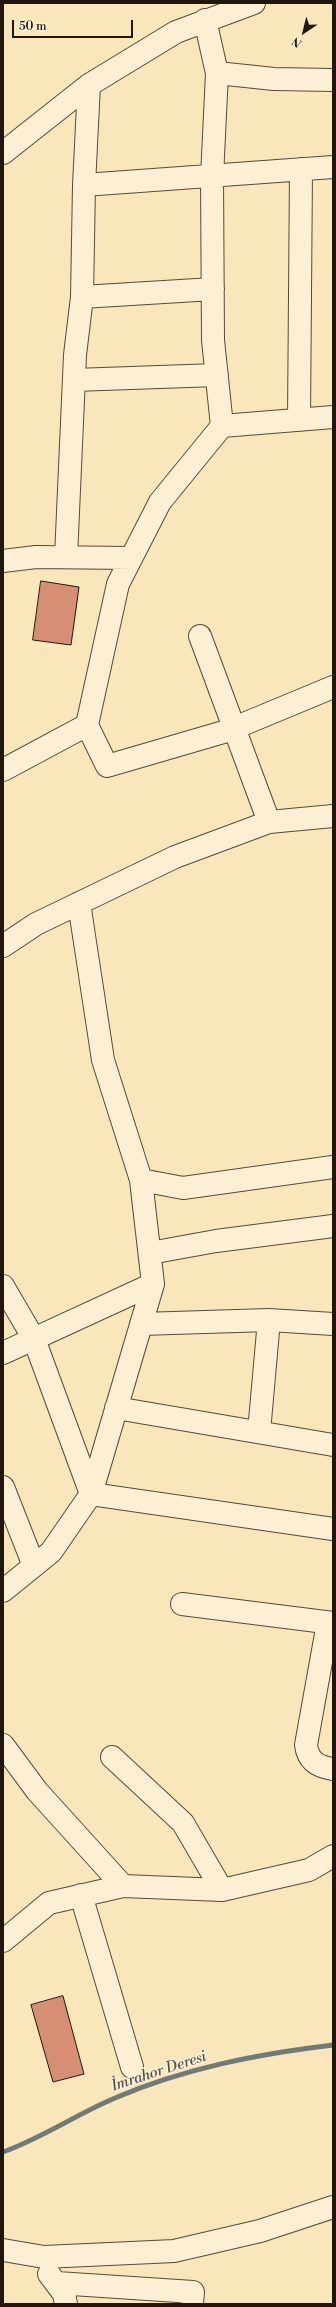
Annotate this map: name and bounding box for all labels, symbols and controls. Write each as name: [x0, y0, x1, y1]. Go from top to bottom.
scale bar: [14, 12, 135, 38]
north arrow: [284, 12, 324, 52]
text: 50 m: [19, 19, 47, 34]
text: N: [290, 34, 305, 50]
water label: İmrahor Deresi: [109, 2048, 209, 2096]

